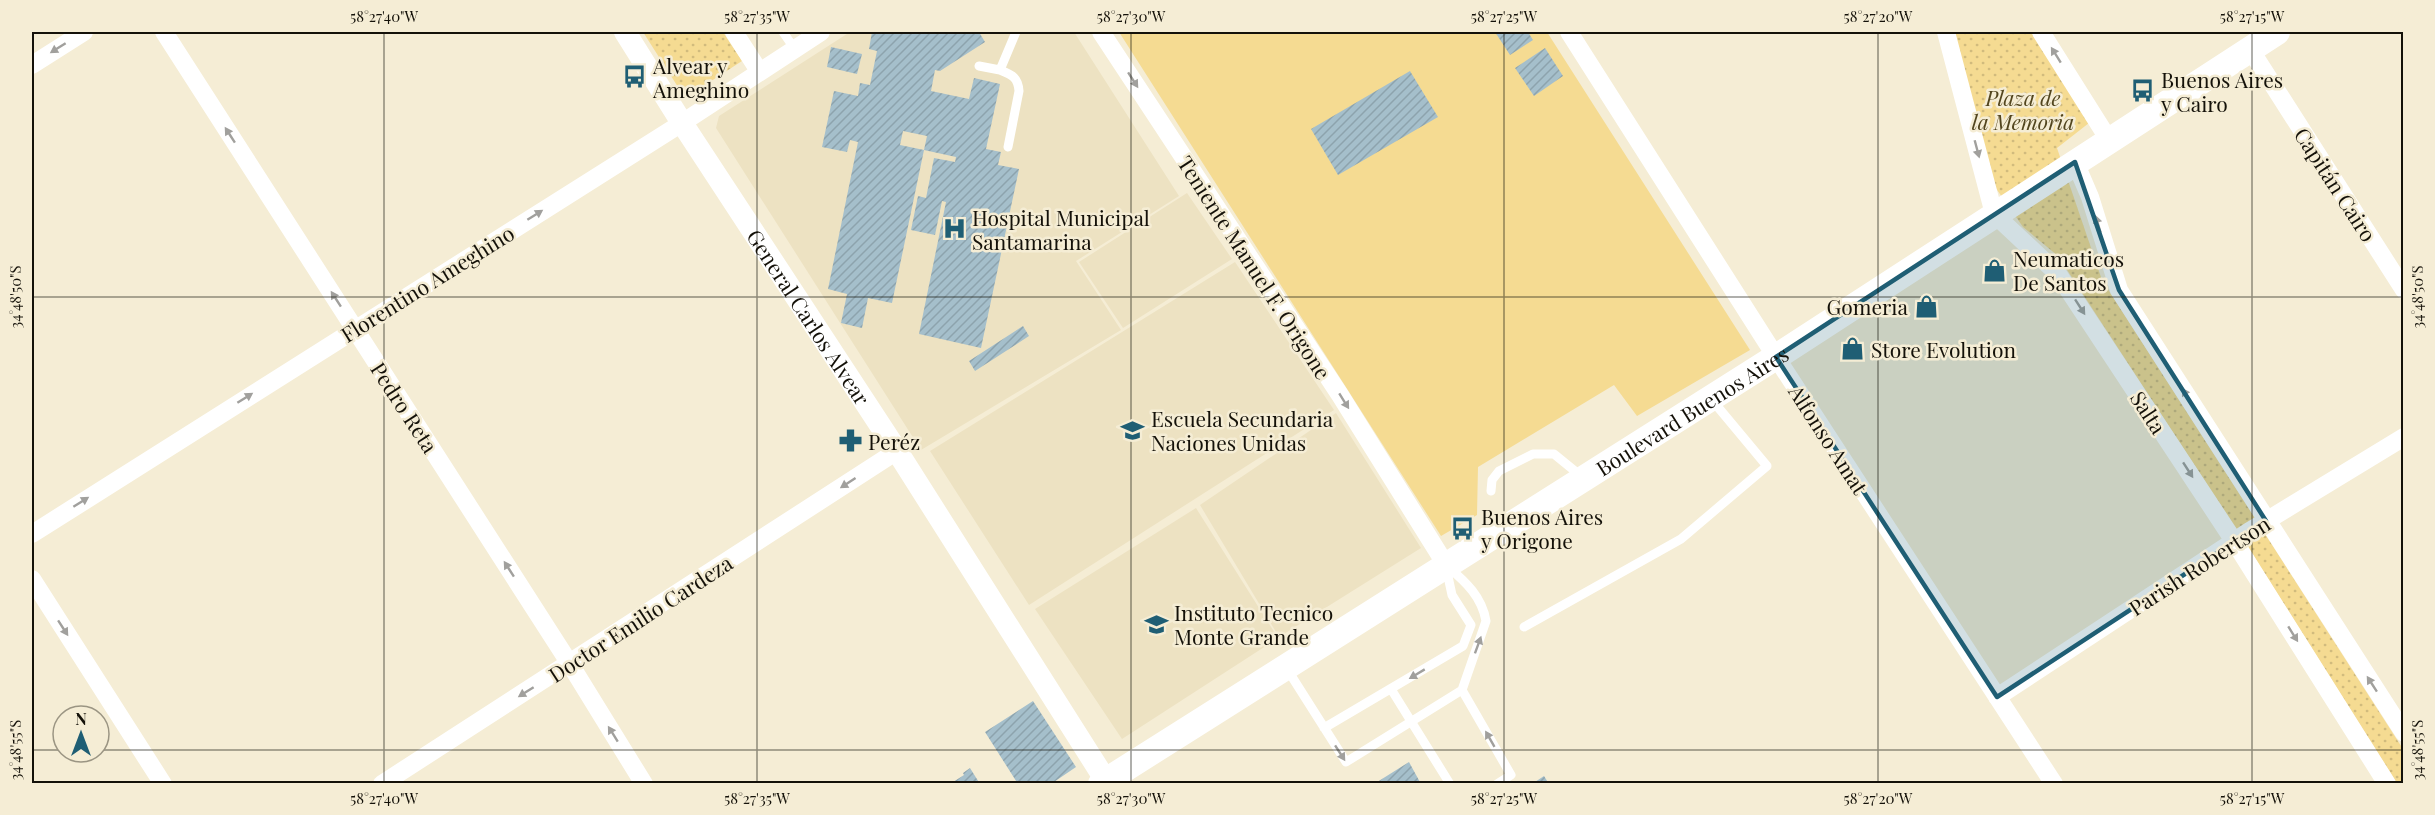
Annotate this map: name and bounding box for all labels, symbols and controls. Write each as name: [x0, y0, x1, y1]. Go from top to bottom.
text: 58°27'40"W: [350, 6, 418, 26]
text: 58°27'35"W: [724, 6, 790, 26]
text: 58°27'30"W: [1097, 6, 1166, 26]
text: 58°27'25"W: [1471, 6, 1538, 26]
text: 58°27'20"W: [1844, 6, 1913, 26]
text: 58°27'15"W: [2220, 6, 2285, 26]
one-way arrow: [50, 43, 66, 54]
one-way arrow: [2051, 47, 2062, 63]
place label: Alvear y Ameghino: [652, 51, 749, 103]
bus stop icon: Alvear y Ameghino: [622, 64, 648, 90]
place label: Buenos Aires y Cairo: [2160, 65, 2283, 117]
one-way arrow: [1127, 72, 1139, 88]
bus stop icon: Buenos Aires y Cairo: [2130, 78, 2156, 104]
park label: Plaza de la Memoria: [1972, 83, 2074, 135]
street label: Capitán Cairo: [2289, 122, 2383, 246]
one-way arrow: [225, 127, 236, 143]
one-way arrow: [1973, 140, 1982, 158]
street label: Teniente Manuel F. Origone: [1172, 150, 1338, 384]
place label: Hospital Municipal Santamarina: [972, 203, 1150, 255]
one-way arrow: [527, 210, 543, 221]
one-way arrow: [2093, 215, 2102, 233]
hospital icon: Hospital Municipal Santamarina: [941, 216, 967, 242]
street label: Florentino Ameghino: [335, 218, 519, 348]
street label: General Carlos Alvear: [741, 223, 877, 410]
place label: Neumaticos De Santos: [2013, 244, 2124, 296]
shop icon: Neumaticos De Santos: [1982, 257, 2008, 283]
text: 34°48'50"S: [5, 265, 25, 329]
text: 34°48'50"S: [2407, 265, 2427, 329]
one-way arrow: [330, 291, 341, 307]
place label: Gomeria: [1826, 292, 1909, 320]
shop icon: Gomeria: [1913, 293, 1939, 319]
one-way arrow: [2074, 299, 2086, 315]
place label: Store Evolution: [1871, 335, 2017, 363]
shop icon: Store Evolution: [1840, 336, 1866, 362]
street label: Boulevard Buenos Aires: [1590, 339, 1793, 482]
street label: Pedro Reta: [365, 356, 445, 458]
street label: Alfonso Amat: [1783, 378, 1875, 500]
street label: Salta: [2125, 385, 2173, 439]
one-way arrow: [2182, 388, 2193, 404]
one-way arrow: [237, 392, 254, 403]
one-way arrow: [1338, 393, 1349, 409]
place label: Escuela Secundaria Naciones Unidas: [1151, 404, 1334, 456]
school or university icon: Escuela Secundaria Naciones Unidas: [1120, 417, 1146, 443]
place label: Peréz: [868, 427, 920, 455]
pharmacy icon: Peréz: [837, 428, 863, 454]
one-way arrow: [2182, 462, 2193, 478]
one-way arrow: [840, 477, 856, 489]
one-way arrow: [73, 497, 89, 508]
place label: Buenos Aires y Origone: [1480, 502, 1603, 554]
street label: Parish Robertson: [2123, 509, 2275, 621]
bus stop icon: Buenos Aires y Origone: [1450, 515, 1476, 541]
street label: Doctor Emilio Cardeza: [543, 548, 738, 688]
one-way arrow: [504, 561, 515, 577]
place label: Instituto Tecnico Monte Grande: [1174, 598, 1333, 650]
school or university icon: Instituto Tecnico Monte Grande: [1143, 611, 1169, 637]
one-way arrow: [57, 620, 68, 636]
one-way arrow: [2287, 626, 2298, 642]
one-way arrow: [1474, 636, 1483, 654]
one-way arrow: [1409, 668, 1425, 679]
one-way arrow: [2366, 676, 2377, 692]
one-way arrow: [518, 687, 534, 698]
north arrow: [51, 704, 111, 764]
text: N: [75, 708, 87, 729]
text: 34°48'55"S: [5, 720, 25, 780]
text: 34°48'55"S: [2407, 720, 2427, 780]
one-way arrow: [608, 726, 619, 742]
one-way arrow: [1486, 731, 1496, 748]
one-way arrow: [1334, 744, 1346, 760]
text: 58°27'40"W: [350, 788, 418, 808]
text: 58°27'35"W: [724, 788, 790, 808]
text: 58°27'30"W: [1097, 788, 1166, 808]
text: 58°27'25"W: [1471, 788, 1538, 808]
text: 58°27'20"W: [1844, 788, 1913, 808]
text: 58°27'15"W: [2220, 788, 2285, 808]

